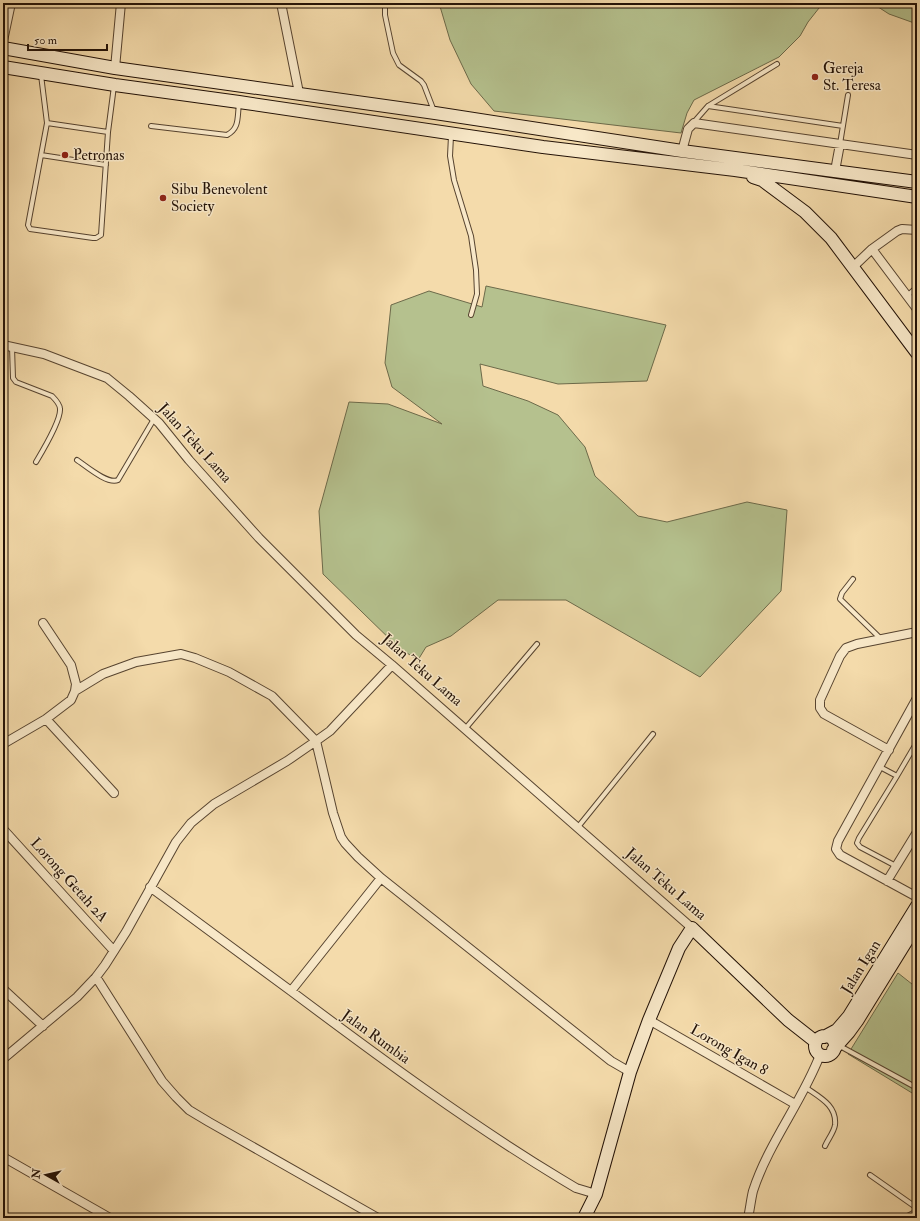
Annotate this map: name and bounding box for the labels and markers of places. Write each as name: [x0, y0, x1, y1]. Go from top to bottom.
place label: Gereja St. Teresa: [823, 59, 882, 95]
marker: Gereja St. Teresa: [810, 72, 820, 82]
place label: Petronas: [73, 146, 124, 165]
marker: Petronas: [60, 150, 70, 160]
place label: Sibu Benevolent Society: [171, 180, 268, 216]
marker: Sibu Benevolent Society: [158, 193, 168, 203]

